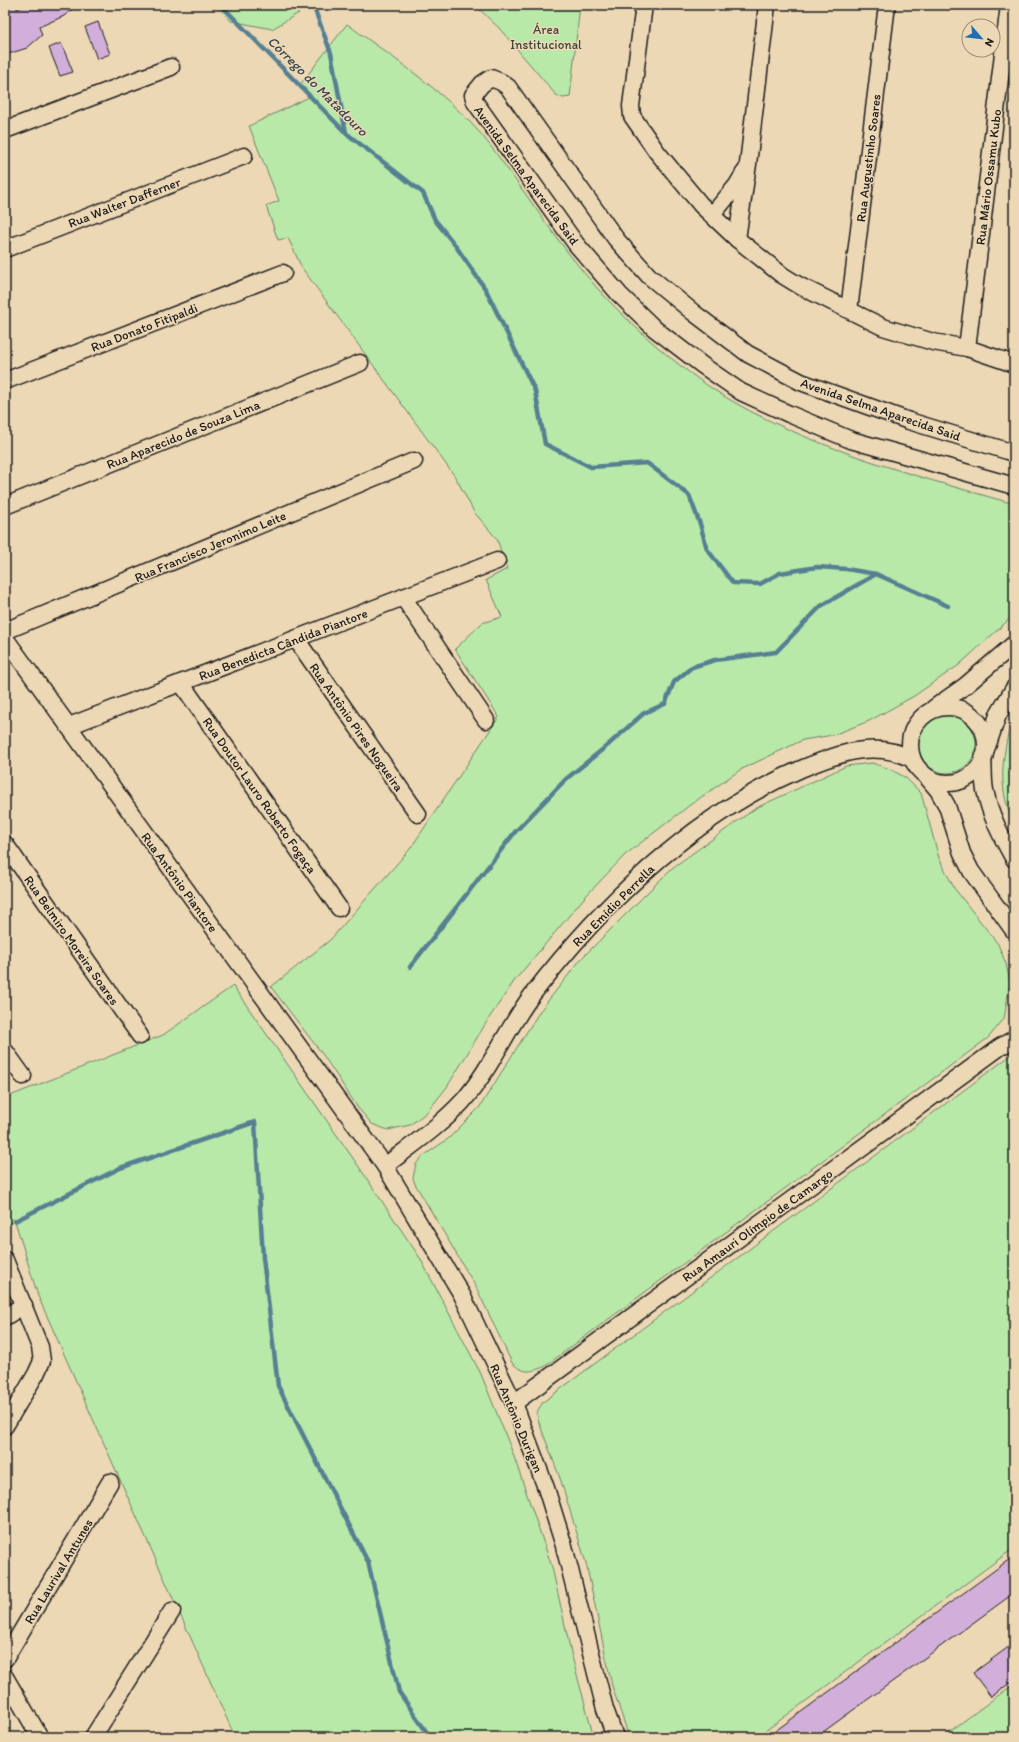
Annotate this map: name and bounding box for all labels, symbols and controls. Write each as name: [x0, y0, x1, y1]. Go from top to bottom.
north arrow: [961, 18, 1001, 58]
park label: Área Institucional: [510, 22, 582, 52]
water label: Córrego do Matadouro: [264, 33, 372, 141]
text: N: [982, 36, 997, 49]
street label: Rua Augustinho Soares: [853, 93, 884, 223]
street label: Avenida Selma Aparecida Said: [471, 103, 582, 248]
street label: Rua Mário Ossamu Kubo: [973, 108, 1004, 246]
street label: Rua Walter Dafferner: [66, 174, 183, 231]
street label: Rua Donato Fitipaldi: [89, 300, 200, 355]
street label: Avenida Selma Aparecida Said: [799, 375, 963, 444]
street label: Rua Aparecido de Souza Lima: [104, 397, 262, 472]
street label: Rua Francisco Jeronimo Leite: [132, 508, 288, 585]
street label: Rua Benedicta Cândida Piantore: [197, 605, 370, 684]
street label: Rua Antônio Pires Nogueira: [306, 660, 407, 795]
street label: Rua Doutor Lauro Roberto Fogaça: [200, 714, 320, 877]
street label: Rua Antônio Piantore: [138, 830, 221, 935]
street label: Rua Emídio Perrella: [569, 861, 658, 950]
street label: Rua Belmiro Moreira Soares: [21, 873, 122, 1008]
street label: Rua Amauri Olímpio de Camargo: [679, 1166, 836, 1285]
street label: Rua Antônio Durigan: [487, 1362, 546, 1475]
street label: Rua Laurival Antunes: [21, 1516, 96, 1626]

